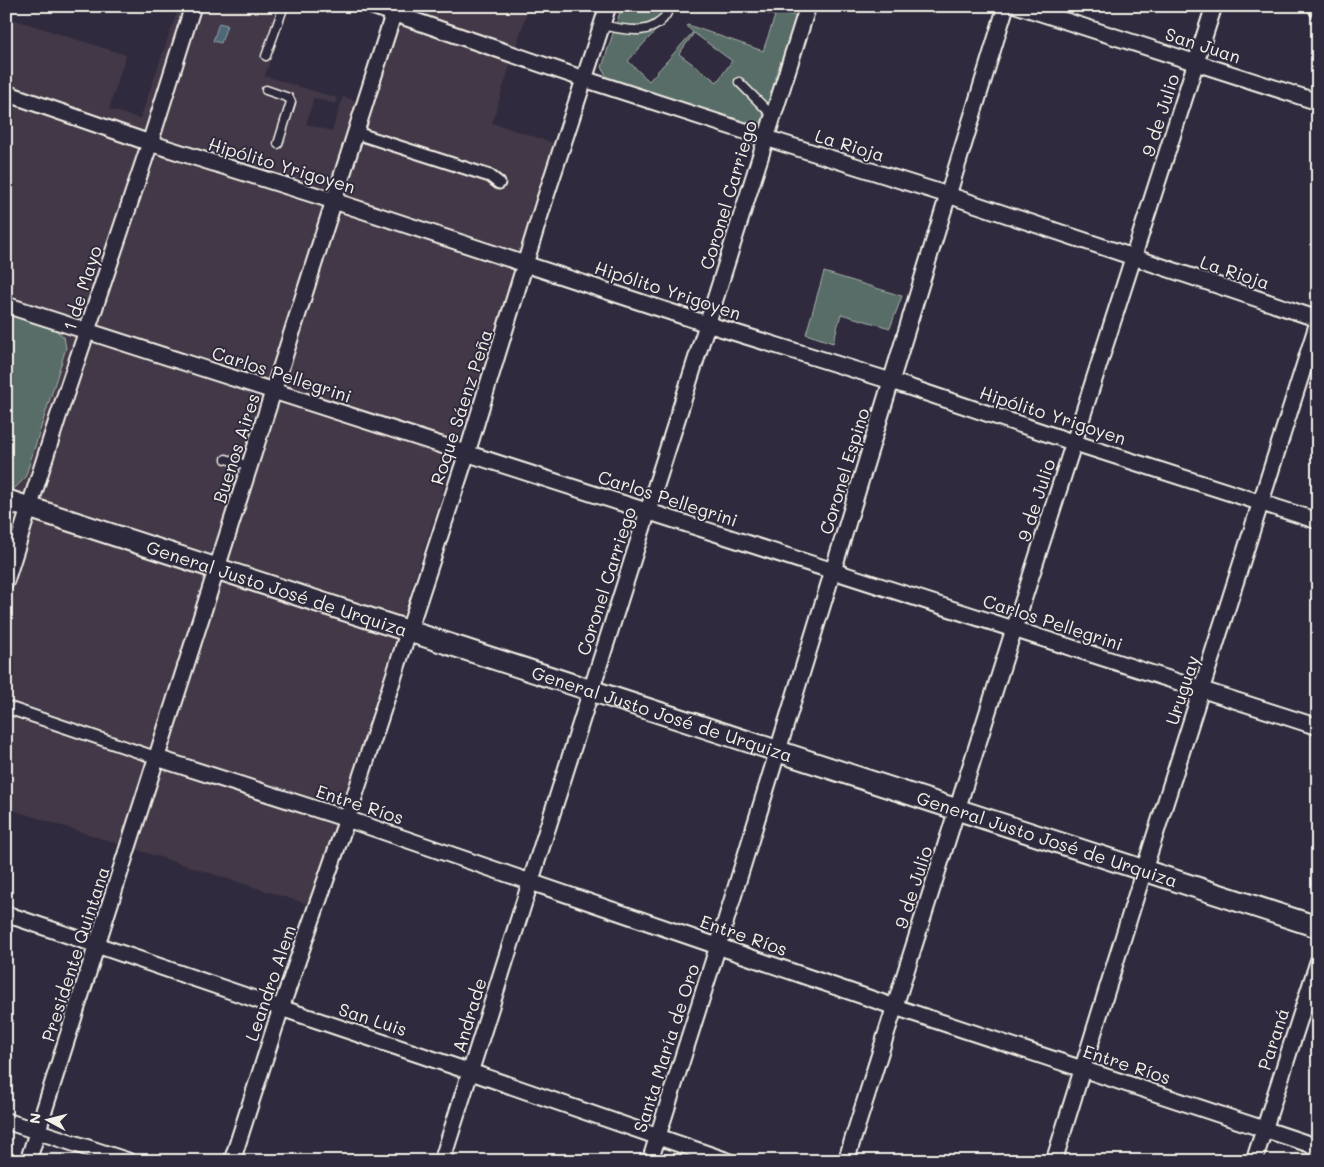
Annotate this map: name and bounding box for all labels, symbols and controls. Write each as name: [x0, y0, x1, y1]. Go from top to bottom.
street label: San Juan: [1162, 22, 1244, 68]
street label: 9 de Julio: [1135, 70, 1185, 159]
street label: Coronel Carriego: [694, 117, 762, 272]
street label: La Rioja: [812, 123, 888, 167]
street label: Hipólito Yrigoyen: [206, 131, 358, 199]
street label: 1 de Mayo: [57, 242, 107, 333]
street label: La Rioja: [1197, 250, 1273, 294]
street label: Hipólito Yrigoyen: [592, 255, 744, 325]
street label: Roque Sáenz Peña: [425, 326, 497, 488]
street label: Carlos Pellegrini: [209, 340, 355, 408]
street label: Hipólito Yrigoyen: [977, 380, 1129, 450]
street label: Buenos Aires: [207, 390, 265, 506]
street label: Coronel Espino: [813, 405, 875, 537]
street label: 9 de Julio: [1011, 455, 1061, 544]
street label: Carlos Pellegrini: [595, 464, 741, 532]
street label: Coronel Carriego: [571, 503, 641, 658]
street label: General Justo José de Urquiza: [144, 535, 410, 642]
street label: Carlos Pellegrini: [980, 588, 1126, 656]
street label: Uruguay: [1159, 652, 1205, 728]
street label: General Justo José de Urquiza: [529, 660, 796, 767]
street label: Entre Ríos: [313, 779, 407, 829]
street label: General Justo José de Urquiza: [914, 785, 1181, 893]
street label: 9 de Julio: [888, 842, 938, 931]
street label: Presidente Quintana: [35, 864, 115, 1044]
street label: Entre Ríos: [697, 909, 791, 961]
street label: Leandro Alem: [239, 922, 301, 1044]
street label: Santa María de Oro: [627, 960, 705, 1135]
street label: Andrade: [446, 975, 492, 1055]
street label: San Luis: [336, 997, 410, 1041]
street label: Paraná: [1252, 1005, 1294, 1073]
street label: Entre Ríos: [1080, 1039, 1174, 1089]
north arrow: [22, 1094, 72, 1144]
text: N: [25, 1112, 45, 1125]

